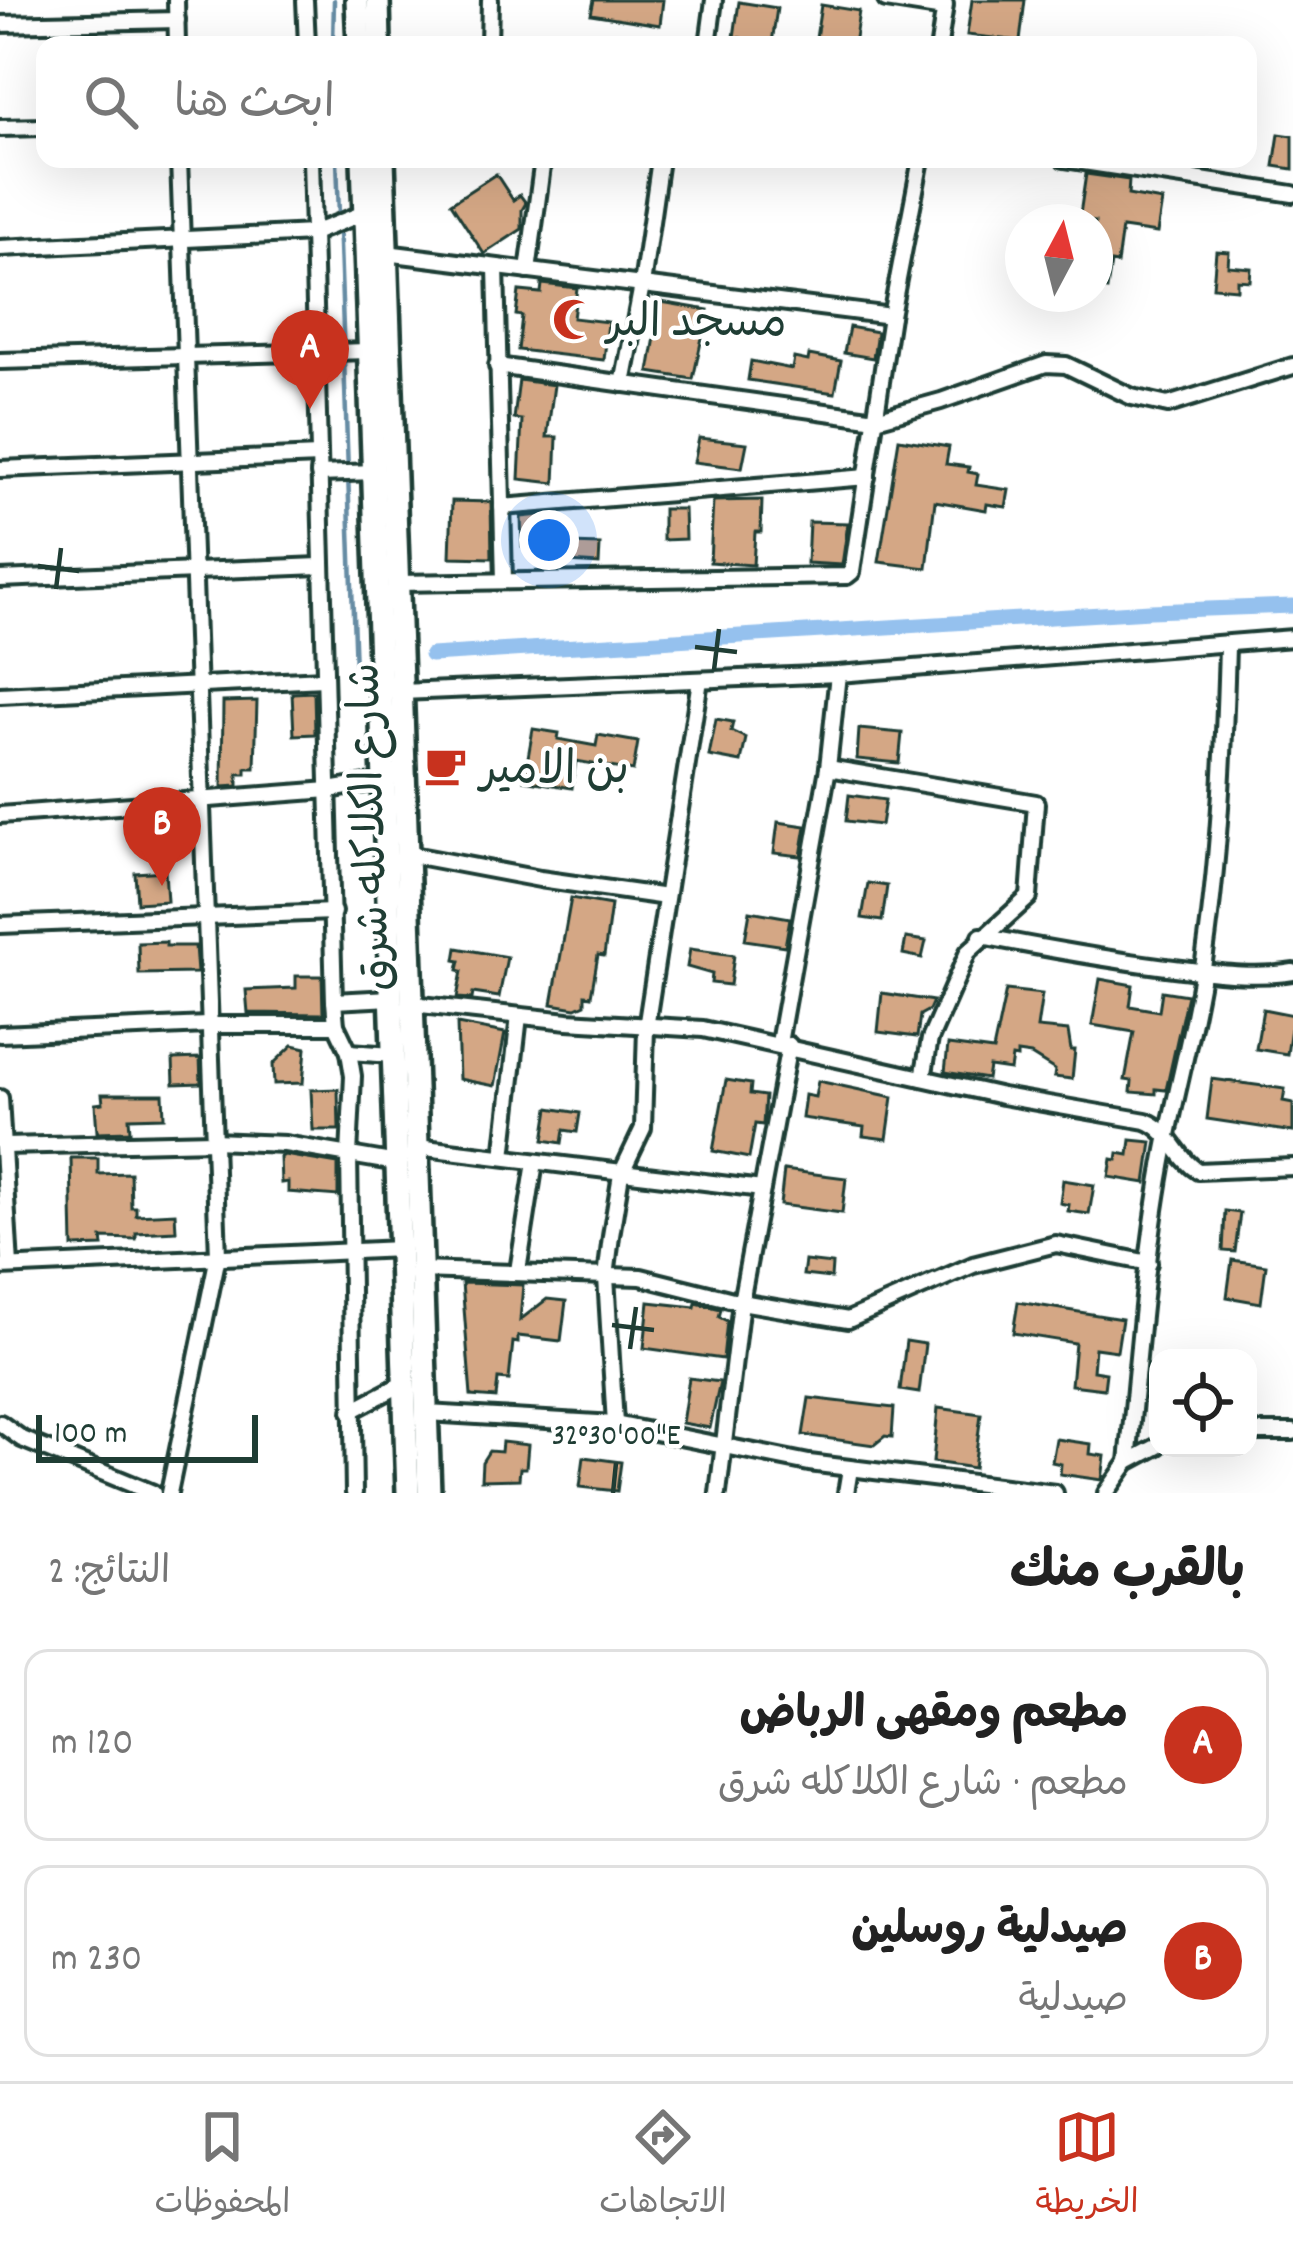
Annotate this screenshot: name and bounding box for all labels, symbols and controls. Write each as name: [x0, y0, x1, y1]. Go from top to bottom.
search box: [36, 36, 1257, 168]
icon: search: [78, 69, 144, 135]
text: ابحث هنا: [174, 74, 335, 138]
north arrow: [1005, 204, 1113, 312]
place label: مسجد البر: [603, 294, 787, 358]
mosque icon: مسجد البر: [550, 296, 596, 342]
pin: A: [271, 310, 349, 409]
your location: [519, 510, 579, 570]
street label: شارع الكلاكله شرق: [336, 661, 412, 992]
place label: بن الامير: [476, 741, 629, 805]
cafe icon: بن الامير: [423, 743, 469, 789]
pin: B: [123, 787, 201, 886]
map controls: [1149, 1349, 1257, 1457]
button: locate: [1149, 1349, 1257, 1457]
scale bar: [36, 1409, 258, 1462]
text: 100 m: [54, 1412, 127, 1459]
text: 32°30'00"E: [552, 1417, 681, 1460]
text: بالقرب منك: [1010, 1539, 1245, 1611]
text: النتائج: 2: [48, 1547, 170, 1602]
text: مطعم ومقهى الرباض: [740, 1685, 1128, 1749]
text: 120 m: [51, 1718, 134, 1773]
text: A: [1192, 1718, 1214, 1773]
text: مطعم · شارع الكلاكله شرق: [718, 1759, 1128, 1814]
text: صيدلية روسلين: [851, 1901, 1128, 1965]
text: 230 m: [51, 1934, 142, 1989]
text: B: [1194, 1934, 1212, 1989]
text: صيدلية: [1018, 1975, 1128, 2030]
tab: المحفوظات: [154, 2104, 290, 2230]
tab: الاتجاهات: [599, 2104, 727, 2230]
tab: الخريطة: [1036, 2104, 1139, 2230]

